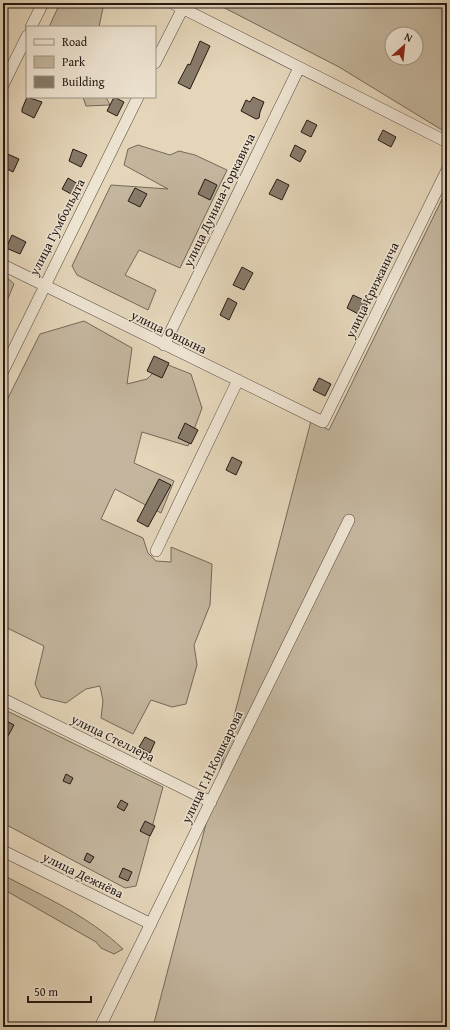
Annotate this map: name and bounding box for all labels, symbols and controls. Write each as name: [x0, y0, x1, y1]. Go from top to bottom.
legend: [26, 26, 156, 98]
north arrow: [384, 26, 424, 66]
text: N: [402, 28, 416, 46]
text: Road: [62, 33, 88, 50]
text: Park: [62, 53, 86, 70]
text: Building: [62, 73, 105, 90]
street label: улица Дунина-Горкавича: [178, 129, 260, 271]
street label: улица Гумбольдта: [24, 175, 90, 280]
street label: улица Крижанича: [340, 238, 404, 342]
street label: улица Овцына: [127, 305, 211, 359]
street label: улица Г.Н.Кошкарова: [176, 707, 248, 827]
street label: улица Стеллера: [67, 709, 159, 767]
street label: улица Дежнёва: [38, 847, 127, 903]
scale bar: [28, 978, 91, 1004]
text: 50 m: [34, 983, 58, 1000]

